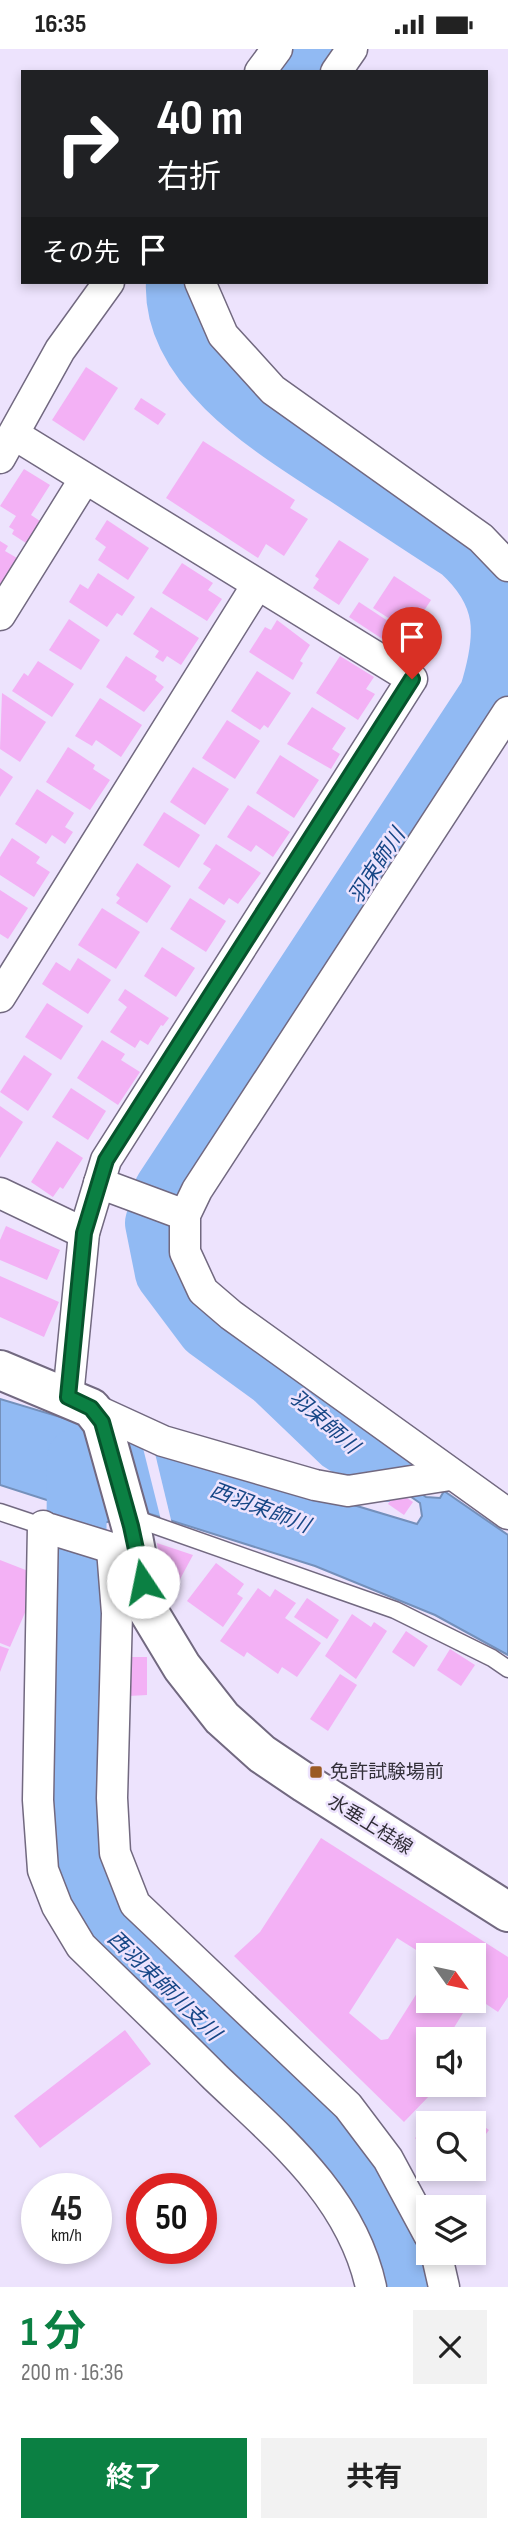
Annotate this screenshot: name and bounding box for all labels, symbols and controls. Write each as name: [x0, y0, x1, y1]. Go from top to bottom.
text: 16:35: [35, 9, 86, 40]
text: 40 m: [157, 90, 243, 149]
icon: right: [42, 98, 133, 189]
text: 右折: [157, 158, 221, 197]
icon: arrive: [134, 231, 172, 269]
text: その先: [42, 238, 120, 269]
pin: [382, 607, 442, 679]
icon: arrive: [393, 618, 431, 656]
water label: 羽束師川: [344, 822, 411, 908]
water label: 羽束師川: [284, 1385, 365, 1460]
water label: 西羽束師川: [207, 1478, 315, 1539]
position arrow: [106, 1545, 180, 1619]
place label: 免許試験場前: [330, 1761, 444, 1784]
marker: 免許試験場前: [308, 1764, 324, 1780]
street label: 水垂上桂線: [324, 1790, 416, 1860]
water label: 西羽束師川支川: [102, 1926, 227, 2047]
north arrow: [416, 1943, 486, 2013]
map controls: [416, 1943, 486, 2265]
button: sound: [416, 2027, 486, 2097]
button: search: [416, 2111, 486, 2181]
speed limit sign: 50: [126, 2173, 217, 2264]
text: 45: [51, 2188, 82, 2231]
button: layers: [416, 2195, 486, 2265]
text: km/h: [51, 2225, 82, 2246]
text: 1 分: [21, 2307, 86, 2358]
button: close: [413, 2310, 487, 2384]
text: 200 m · 16:36: [21, 2359, 123, 2387]
button: 終了: [21, 2438, 247, 2518]
button: 共有: [261, 2438, 487, 2518]

